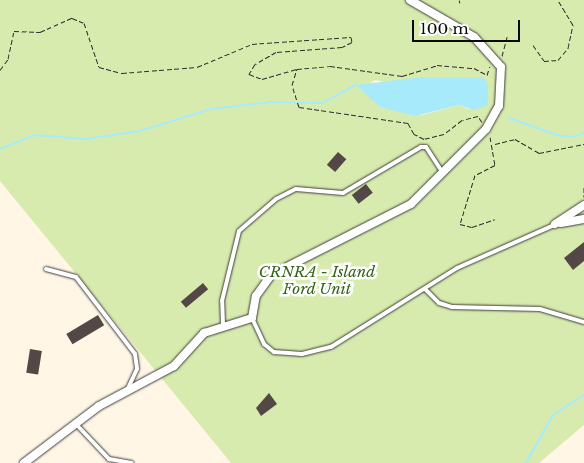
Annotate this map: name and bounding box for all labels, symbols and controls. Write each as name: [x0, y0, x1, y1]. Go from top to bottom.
scale bar: [414, 10, 522, 42]
text: 100 m: [420, 19, 469, 38]
park label: CRNRA - Island Ford Unit: [259, 262, 375, 297]

